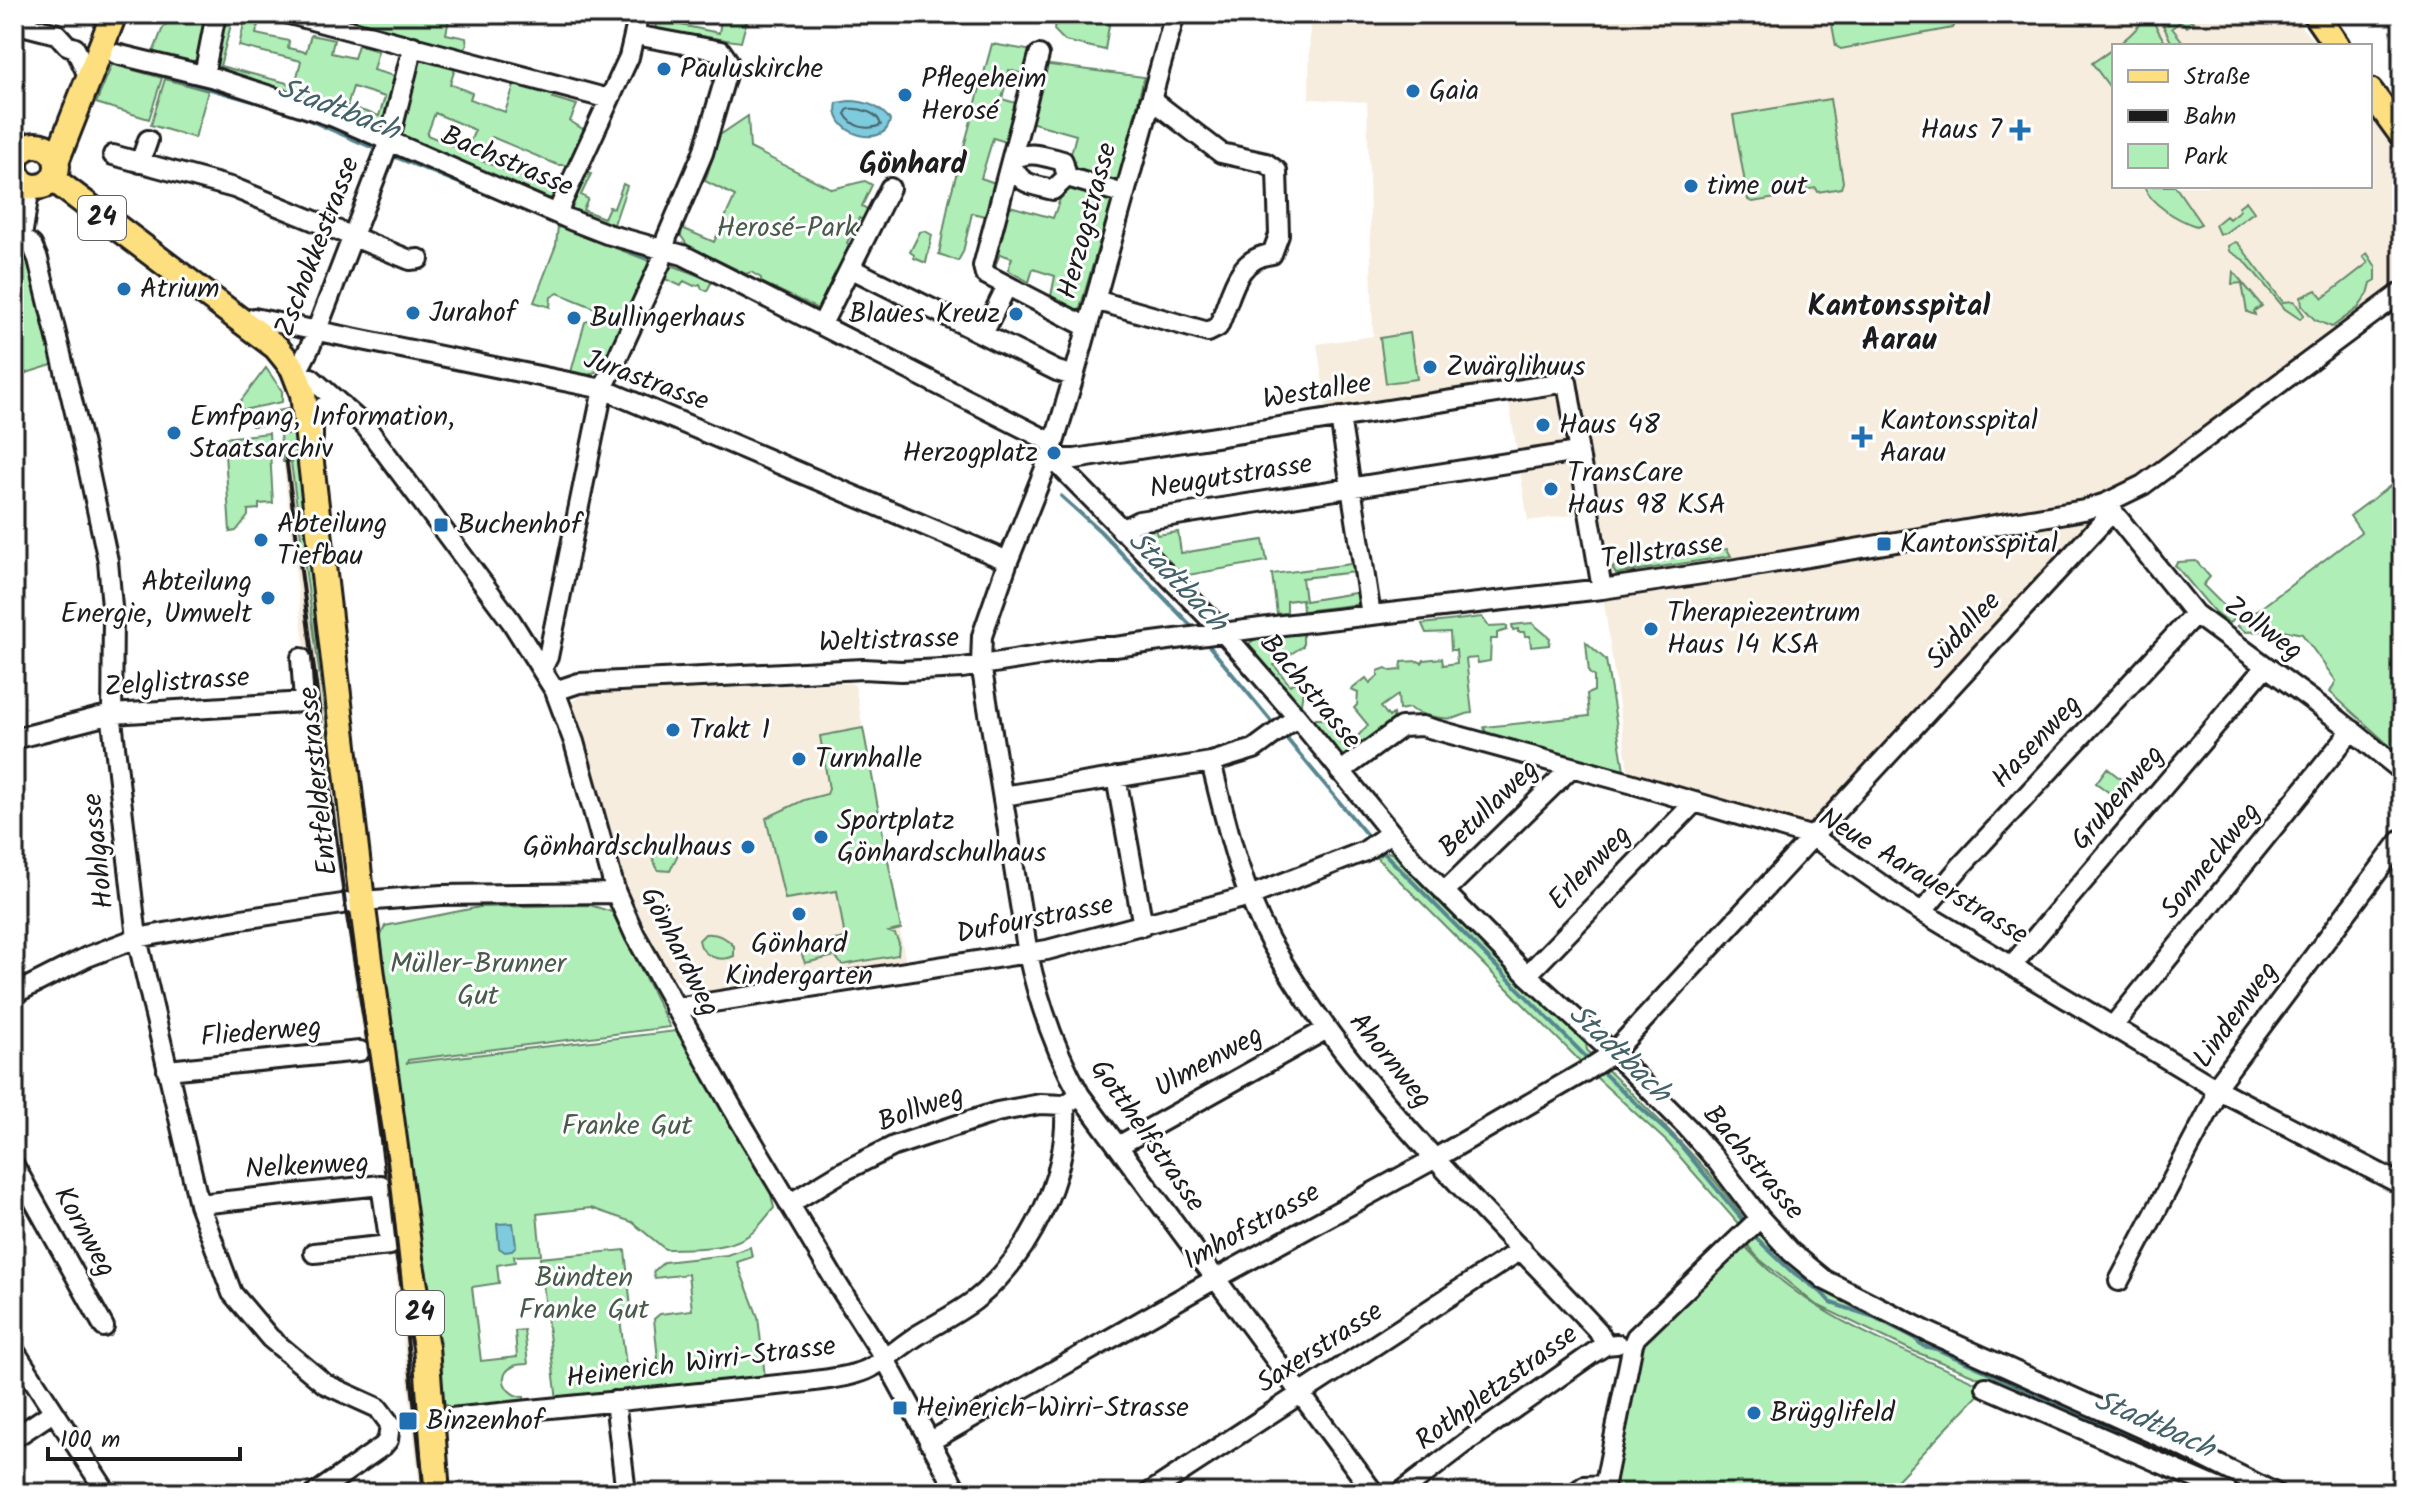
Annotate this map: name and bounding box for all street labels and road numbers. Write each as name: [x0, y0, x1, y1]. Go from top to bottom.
street label: Bachstrasse: [434, 114, 581, 210]
street label: Herzogstrasse: [1045, 137, 1131, 304]
street label: Zschokkestrasse: [263, 150, 373, 344]
road number: 24: [78, 196, 126, 240]
street label: Jurastrasse: [577, 338, 715, 425]
street label: Westallee: [1259, 361, 1375, 423]
street label: Neugutstrasse: [1146, 442, 1316, 512]
street label: Tellstrasse: [1598, 521, 1726, 583]
street label: Südallee: [1915, 581, 2013, 681]
street label: Zollweg: [2214, 585, 2312, 673]
street label: Weltistrasse: [818, 616, 960, 666]
street label: Bachstrasse: [1248, 624, 1373, 760]
street label: Zelglistrasse: [103, 655, 251, 711]
street label: Entfelderstrasse: [287, 684, 351, 878]
street label: Hasenweg: [1981, 684, 2093, 800]
street label: Grubenweg: [2060, 735, 2176, 861]
street label: Betullaweg: [1428, 749, 1550, 869]
street label: Hohlgasse: [71, 790, 127, 911]
street label: Sonneckweg: [2149, 792, 2273, 930]
street label: Neue Aarauerstrasse: [1809, 796, 2037, 958]
street label: Erlenweg: [1537, 815, 1643, 921]
street label: Gönhardweg: [627, 879, 731, 1025]
street label: Dufourstrasse: [953, 883, 1118, 957]
street label: Lindenweg: [2182, 952, 2290, 1078]
street label: Ahornweg: [1337, 1003, 1443, 1119]
street label: Fliederweg: [199, 1005, 323, 1061]
street label: Ulmenweg: [1146, 1014, 1272, 1110]
street label: Gotthelfstrasse: [1077, 1050, 1217, 1222]
street label: Bollweg: [871, 1073, 971, 1145]
street label: Bachstrasse: [1691, 1095, 1816, 1231]
street label: Nelkenweg: [244, 1141, 370, 1193]
street label: Imhofstrasse: [1175, 1171, 1329, 1283]
street label: Kornweg: [41, 1178, 127, 1286]
street label: Saxerstrasse: [1248, 1290, 1393, 1406]
road number: 24: [396, 1291, 444, 1335]
street label: Rothpletzstrasse: [1406, 1313, 1588, 1463]
street label: Heinerich Wirri-Strasse: [564, 1324, 839, 1402]

